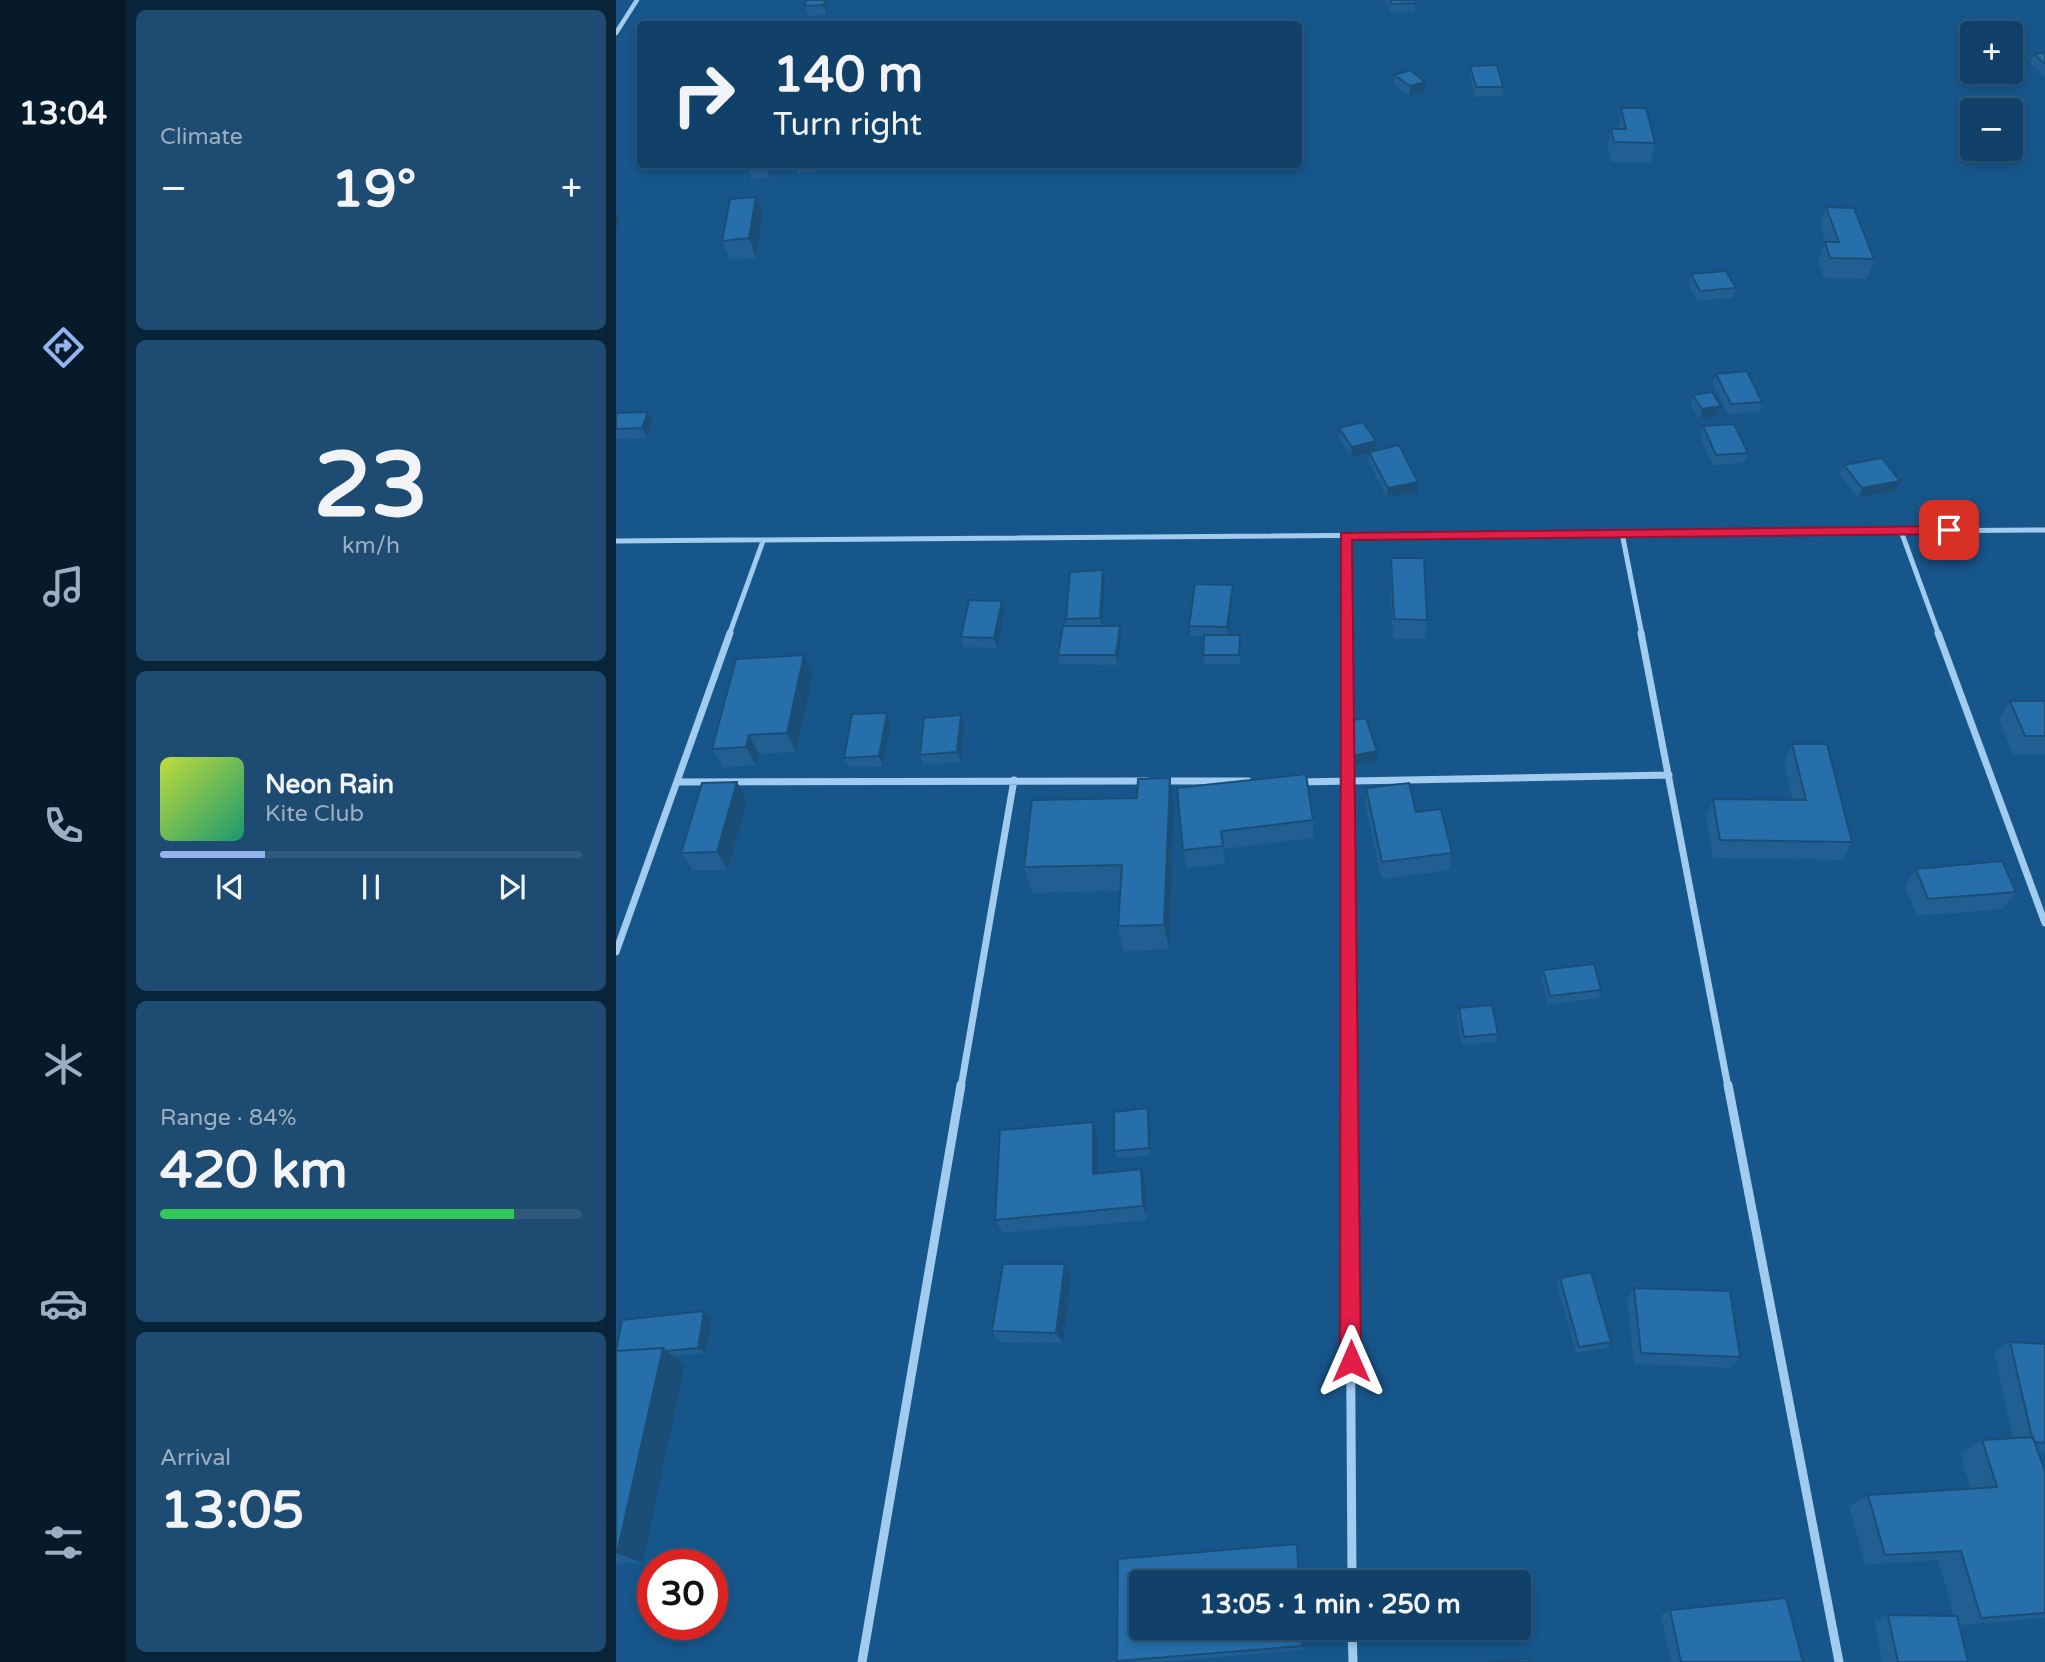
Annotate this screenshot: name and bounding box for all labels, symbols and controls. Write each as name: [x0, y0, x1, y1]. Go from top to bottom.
map controls: [1960, 21, 2023, 161]
button: +: [1960, 21, 2023, 84]
text: 140 m: [773, 46, 923, 105]
icon: right: [658, 49, 749, 140]
text: 13:04: [19, 95, 107, 133]
button: −: [1960, 98, 2023, 161]
text: Turn right: [773, 106, 922, 144]
text: Climate: [160, 123, 243, 151]
text: 19°: [331, 158, 416, 221]
text: −: [160, 166, 187, 212]
text: +: [561, 166, 582, 212]
icon: directions: [39, 323, 88, 372]
text: 23: [314, 431, 428, 541]
pin: [1919, 500, 1979, 560]
icon: arrive: [1930, 511, 1968, 549]
text: km/h: [342, 532, 400, 560]
icon: music: [39, 562, 88, 611]
text: Neon Rain: [265, 769, 394, 800]
text: Kite Club: [265, 800, 364, 828]
icon: phone: [39, 801, 88, 850]
icon: previous: [211, 868, 249, 906]
icon: pause: [352, 868, 390, 906]
icon: next: [493, 868, 531, 906]
icon: climate: [39, 1040, 88, 1089]
text: Range · 84%: [160, 1104, 296, 1132]
text: 420 km: [160, 1139, 348, 1202]
icon: car: [39, 1279, 88, 1328]
position arrow: [1314, 1324, 1388, 1398]
text: Arrival: [160, 1444, 231, 1472]
text: 13:05: [160, 1479, 304, 1542]
icon: filters: [39, 1518, 88, 1567]
speed limit sign: 30: [637, 1549, 728, 1640]
text: 13:05 · 1 min · 250 m: [1199, 1589, 1461, 1620]

